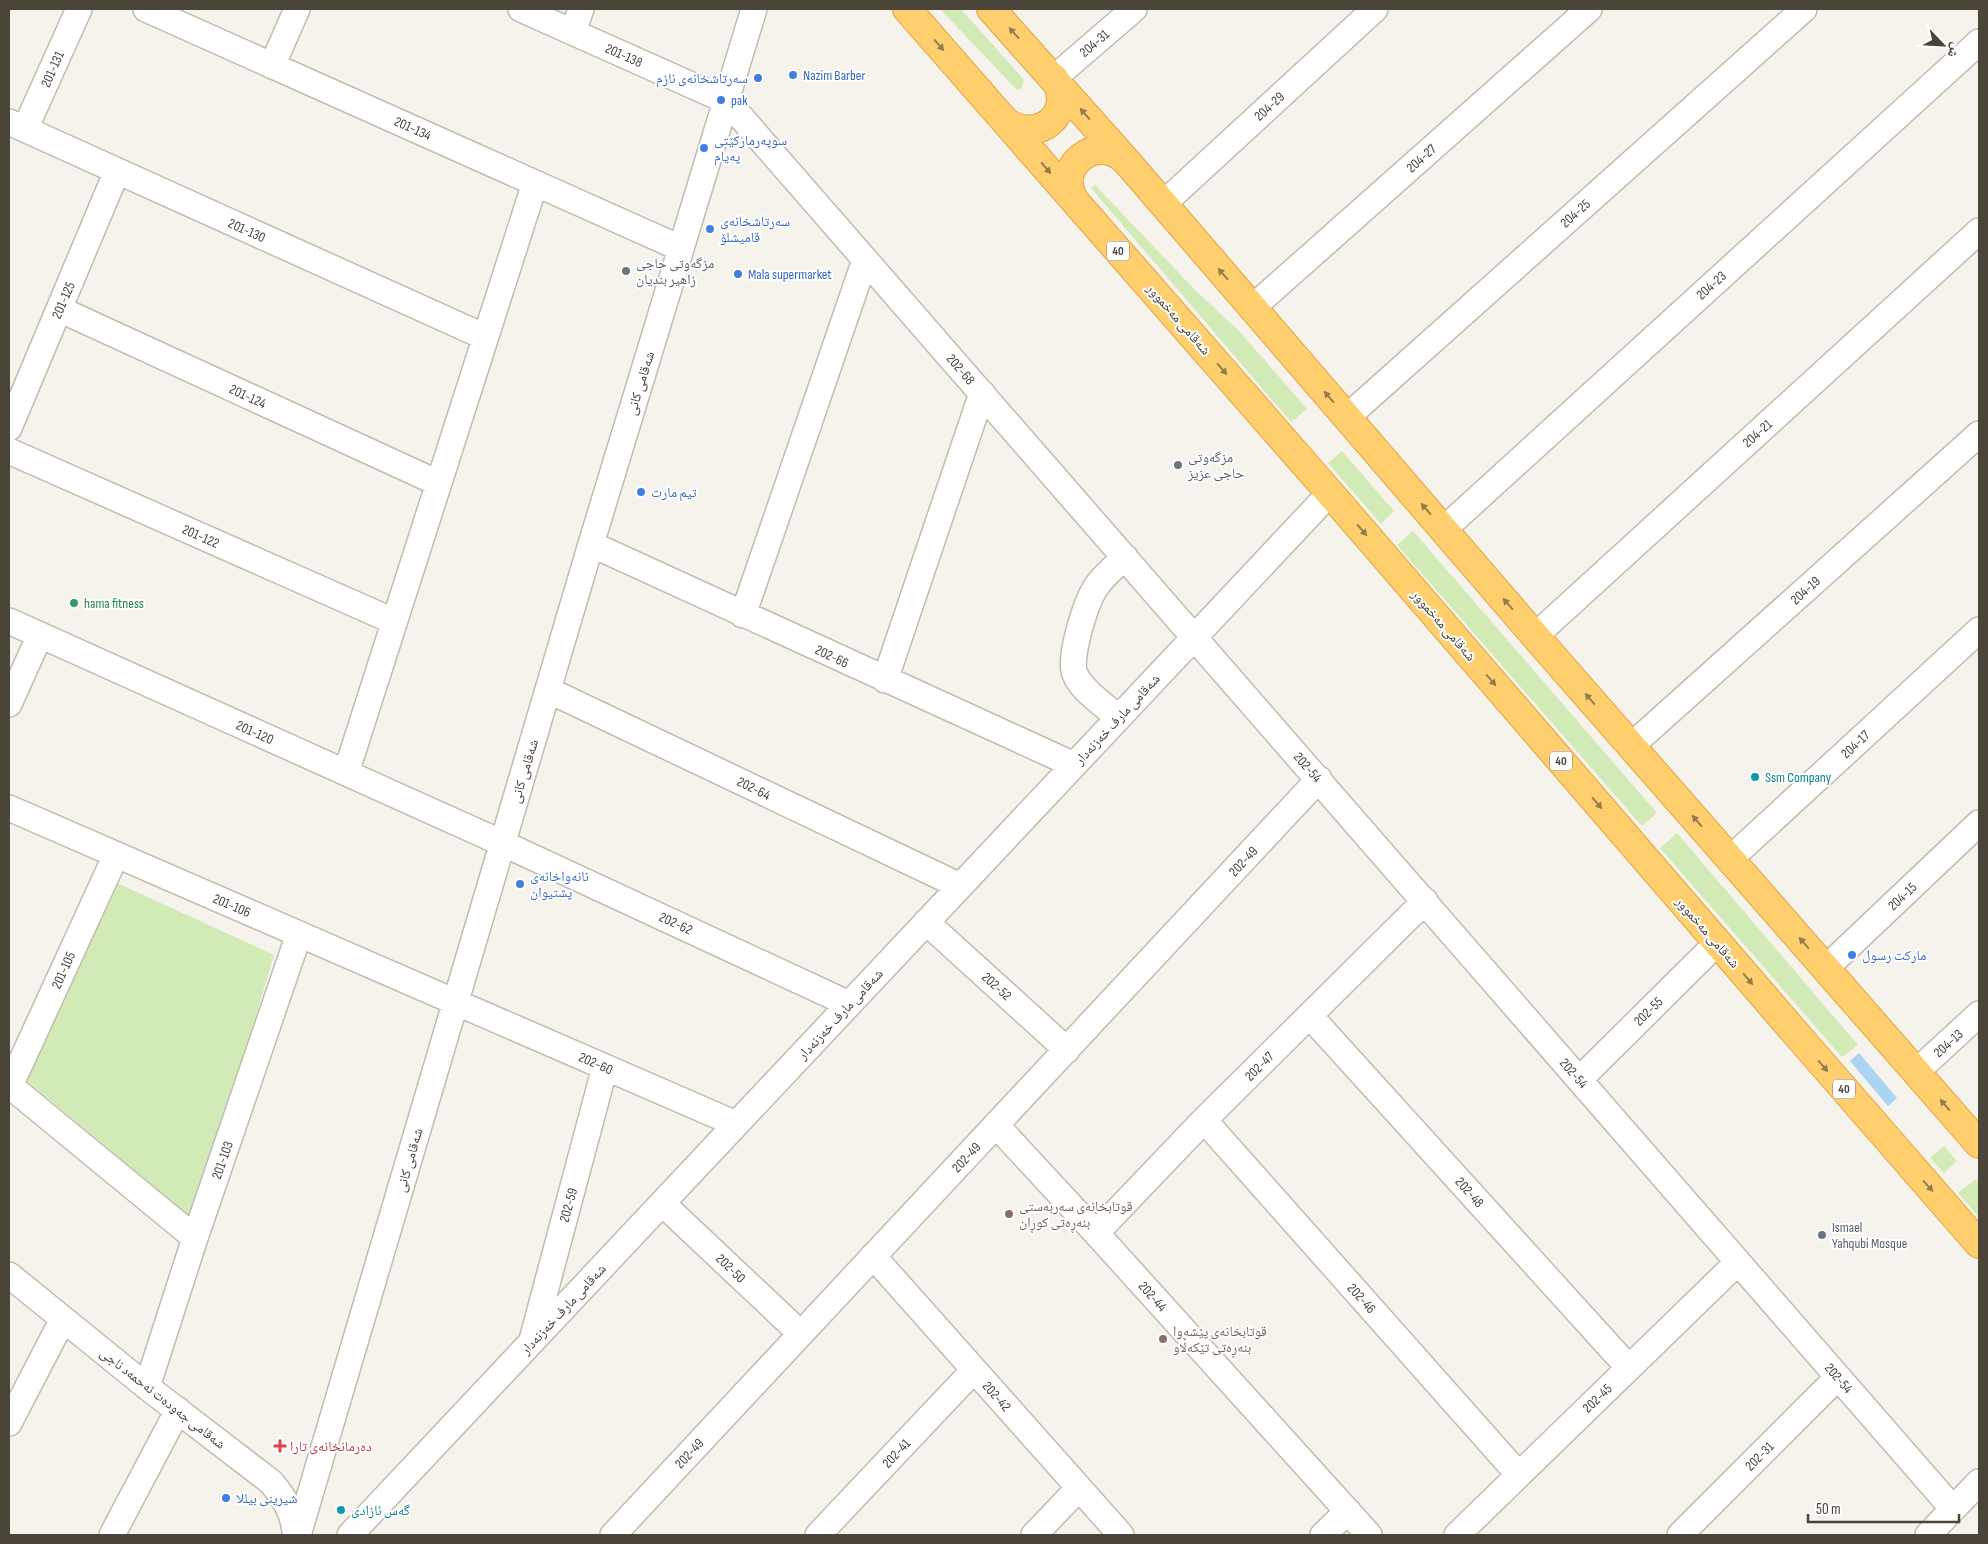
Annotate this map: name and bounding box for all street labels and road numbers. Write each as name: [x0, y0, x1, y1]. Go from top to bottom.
street label: 204-31: [1076, 26, 1113, 61]
street label: 201-138: [603, 40, 645, 71]
street label: 201-131: [37, 48, 68, 90]
street label: 204-29: [1251, 88, 1288, 125]
street label: 201-134: [392, 113, 434, 144]
street label: 204-27: [1403, 140, 1440, 176]
street label: 204-25: [1557, 195, 1594, 231]
street label: 201-130: [225, 215, 268, 246]
road number: 40: [1107, 242, 1129, 260]
street label: 204-23: [1693, 267, 1730, 303]
street label: 201-125: [48, 279, 79, 321]
street label: شەقامی مەخموور: [1142, 279, 1214, 359]
street label: شەقامی کانی: [623, 349, 658, 417]
street label: 202-68: [943, 350, 979, 388]
street label: 201-124: [227, 381, 269, 412]
street label: 204-21: [1739, 416, 1776, 451]
street label: 201-122: [180, 521, 222, 552]
street label: 204-19: [1787, 573, 1824, 608]
street label: شەقامی مەخموور: [1407, 585, 1479, 665]
street label: 202-66: [812, 641, 851, 672]
street label: شەقامی مارف خەزنەدار: [1070, 670, 1164, 769]
street label: 201-120: [233, 717, 276, 748]
street label: 204-17: [1837, 726, 1874, 762]
street label: شەقامی کانی: [507, 737, 542, 805]
street label: 202-54: [1290, 749, 1325, 786]
road number: 40: [1550, 751, 1572, 770]
street label: 202-64: [734, 773, 773, 804]
street label: 202-49: [1225, 843, 1262, 880]
street label: 204-15: [1884, 878, 1921, 914]
street label: 201-106: [210, 890, 253, 921]
street label: شەقامی مەخموور: [1671, 892, 1743, 972]
street label: 202-62: [656, 908, 695, 939]
street label: 201-105: [48, 949, 79, 991]
street label: شەقامی مارف خەزنەدار: [793, 965, 887, 1064]
street label: 202-52: [978, 969, 1015, 1004]
street label: 202-55: [1630, 993, 1667, 1029]
street label: 204-13: [1930, 1026, 1967, 1061]
street label: 202-47: [1241, 1048, 1278, 1084]
street label: 202-60: [576, 1049, 615, 1078]
street label: 202-54: [1556, 1055, 1591, 1092]
road number: 40: [1833, 1080, 1855, 1098]
street label: شەقامی کانی: [392, 1126, 427, 1194]
street label: 201-103: [208, 1139, 237, 1181]
street label: 202-49: [948, 1139, 985, 1176]
street label: 202-48: [1452, 1174, 1488, 1211]
street label: 202-59: [556, 1186, 581, 1224]
street label: 202-50: [712, 1250, 749, 1287]
street label: شەقامی مارف خەزنەدار: [516, 1260, 610, 1359]
street label: 202-44: [1135, 1278, 1171, 1315]
street label: 202-46: [1344, 1280, 1380, 1317]
street label: شەقامی جەودەت ئەحمەد ناجی: [97, 1344, 229, 1453]
street label: 202-54: [1821, 1360, 1856, 1397]
street label: 202-42: [979, 1378, 1015, 1415]
street label: 202-45: [1579, 1380, 1616, 1416]
street label: 202-49: [671, 1435, 708, 1472]
street label: 202-41: [879, 1435, 914, 1471]
street label: 202-31: [1741, 1438, 1777, 1474]

